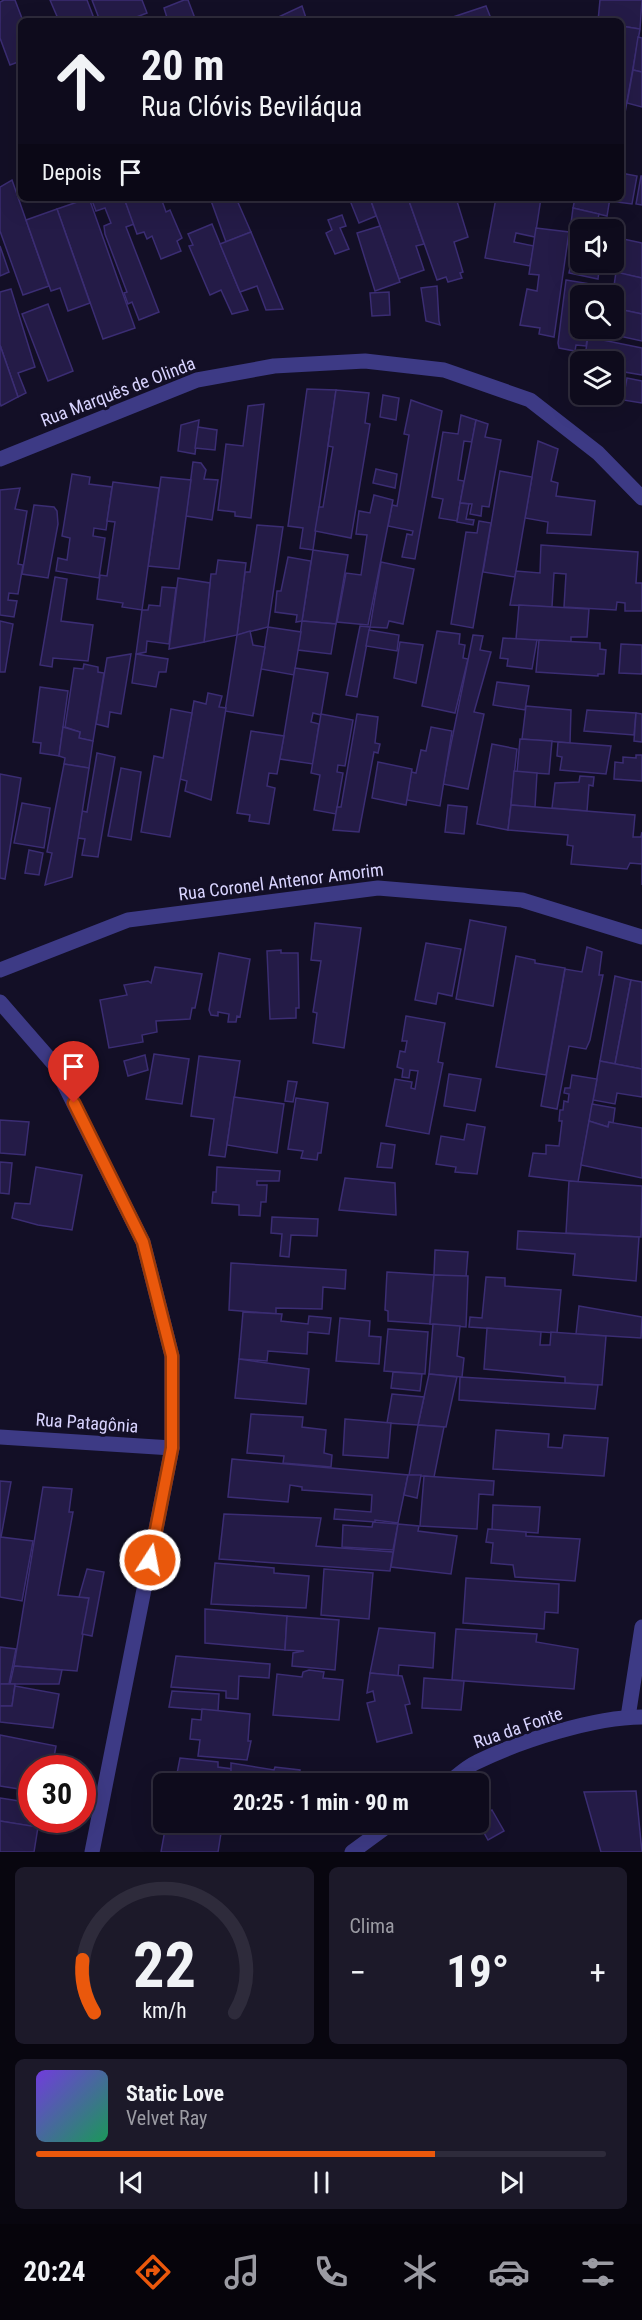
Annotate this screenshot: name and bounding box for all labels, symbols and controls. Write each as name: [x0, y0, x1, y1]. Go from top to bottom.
text: 20 m: [141, 41, 224, 90]
icon: ahead: [42, 42, 120, 120]
text: Rua Clóvis Beviláqua: [141, 91, 362, 123]
icon: arrive: [114, 156, 147, 189]
text: Depois: [42, 160, 102, 185]
map controls: [570, 219, 624, 405]
button: sound: [570, 219, 624, 273]
button: search: [570, 285, 624, 339]
button: layers: [570, 351, 624, 405]
street label: Rua Marquês de Olinda: [38, 352, 198, 431]
street label: Rua Coronel Antenor Amorim: [177, 859, 385, 905]
pin: [48, 1041, 99, 1103]
icon: arrive: [57, 1050, 90, 1083]
street label: Rua Patagônia: [35, 1408, 139, 1437]
position arrow: [118, 1528, 182, 1592]
street label: Rua da Fonte: [471, 1703, 565, 1753]
speed limit sign: 30: [18, 1755, 96, 1833]
text: 20:25 · 1 min · 90 m: [233, 1790, 409, 1815]
text: Clima: [350, 1914, 395, 1938]
text: 22: [133, 1929, 196, 2002]
text: 19°: [446, 1945, 509, 1998]
text: −: [350, 1953, 366, 1992]
text: +: [590, 1953, 606, 1992]
text: km/h: [142, 1998, 186, 2023]
text: Static Love: [126, 2081, 224, 2106]
text: Velvet Ray: [126, 2106, 207, 2130]
icon: previous: [115, 2166, 148, 2199]
icon: pause: [305, 2166, 338, 2199]
icon: next: [495, 2166, 528, 2199]
icon: directions: [132, 2251, 174, 2293]
icon: music: [221, 2251, 263, 2293]
icon: phone: [310, 2251, 352, 2293]
icon: climate: [399, 2251, 441, 2293]
icon: car: [488, 2251, 530, 2293]
icon: filters: [577, 2251, 619, 2293]
text: 20:24: [23, 2256, 85, 2288]

